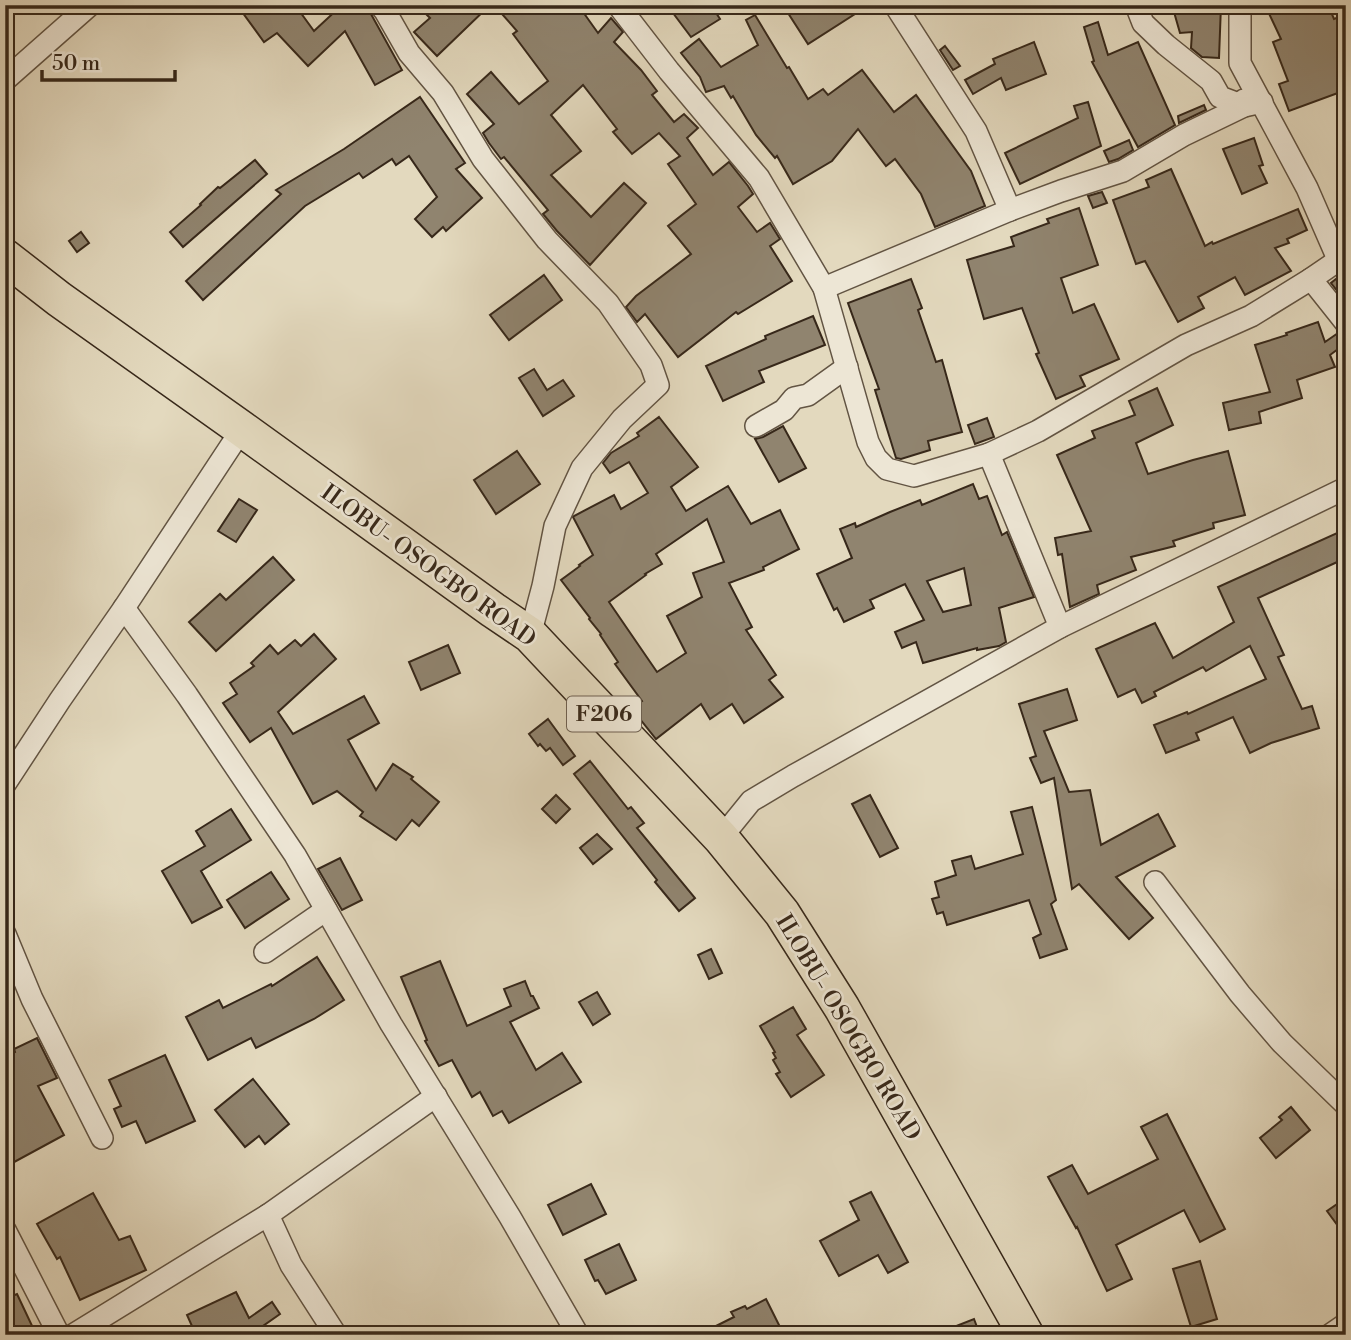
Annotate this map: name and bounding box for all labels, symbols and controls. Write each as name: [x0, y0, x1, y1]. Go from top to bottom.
scale bar: [42, 38, 175, 82]
text: 50 m: [52, 51, 100, 77]
street label: ILOBU- OSOGBO ROAD: [315, 478, 541, 653]
road number: F206: [567, 696, 641, 732]
street label: ILOBU- OSOGBO ROAD: [769, 909, 927, 1146]

